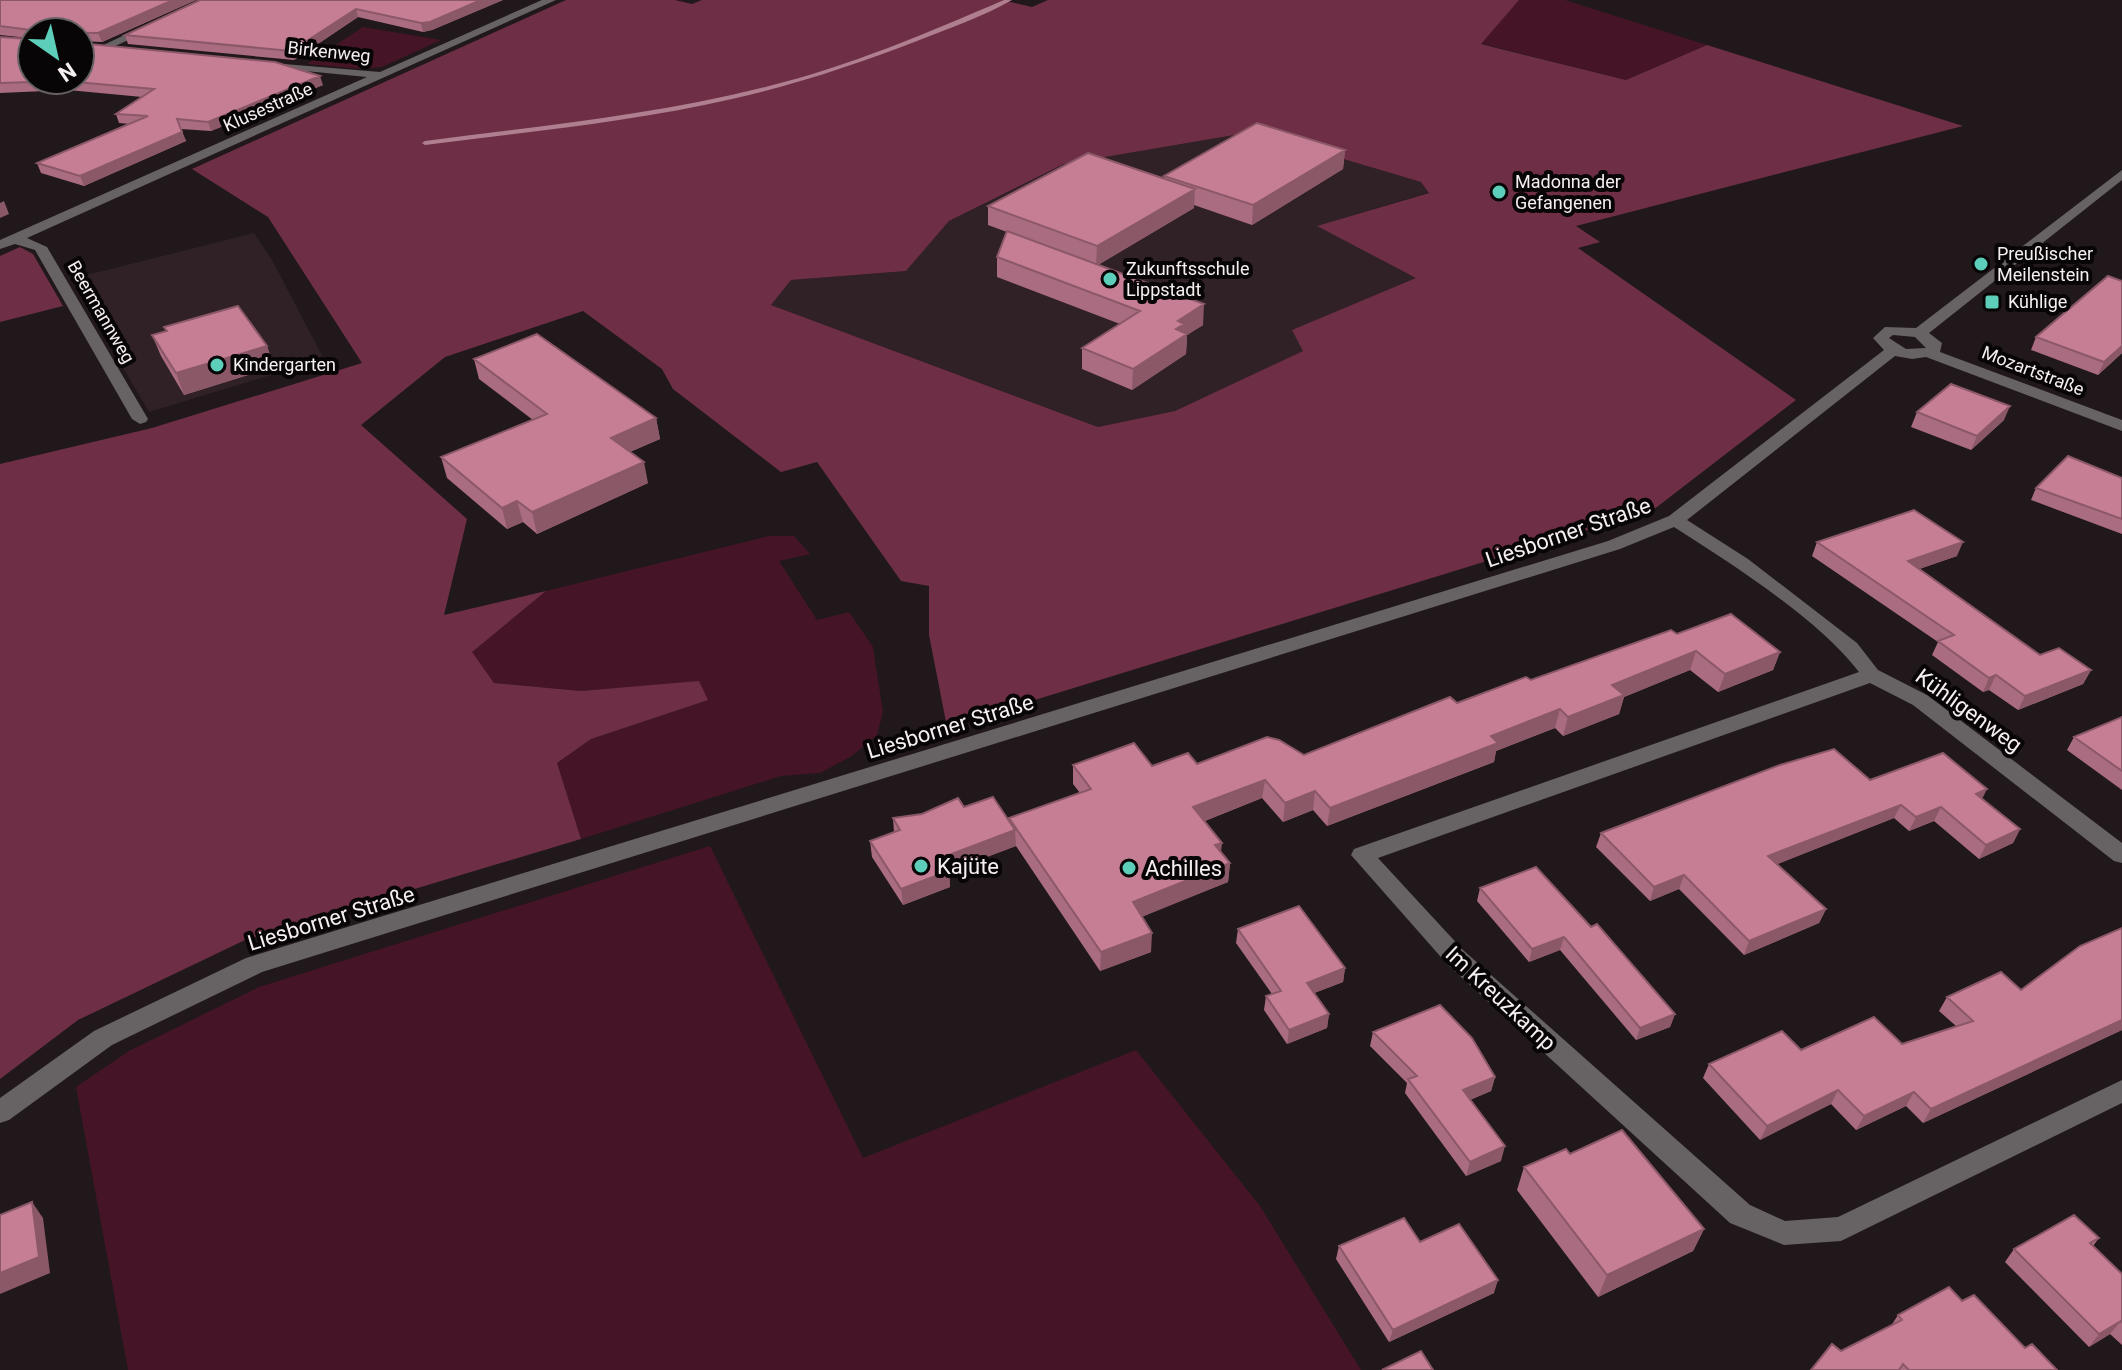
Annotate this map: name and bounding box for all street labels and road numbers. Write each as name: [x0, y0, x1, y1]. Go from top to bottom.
street label: Birkenweg: [287, 37, 372, 66]
street label: Klusestraße: [220, 78, 316, 136]
street label: Beermannweg: [64, 257, 139, 367]
street label: Mozartstraße: [1979, 341, 2087, 400]
street label: Liesborner Straße: [1482, 492, 1654, 573]
street label: Kühligenweg: [1911, 663, 2027, 757]
street label: Liesborner Straße: [864, 689, 1037, 764]
street label: Liesborner Straße: [245, 881, 418, 956]
street label: Im Kreuzkamp: [1440, 941, 1561, 1056]

